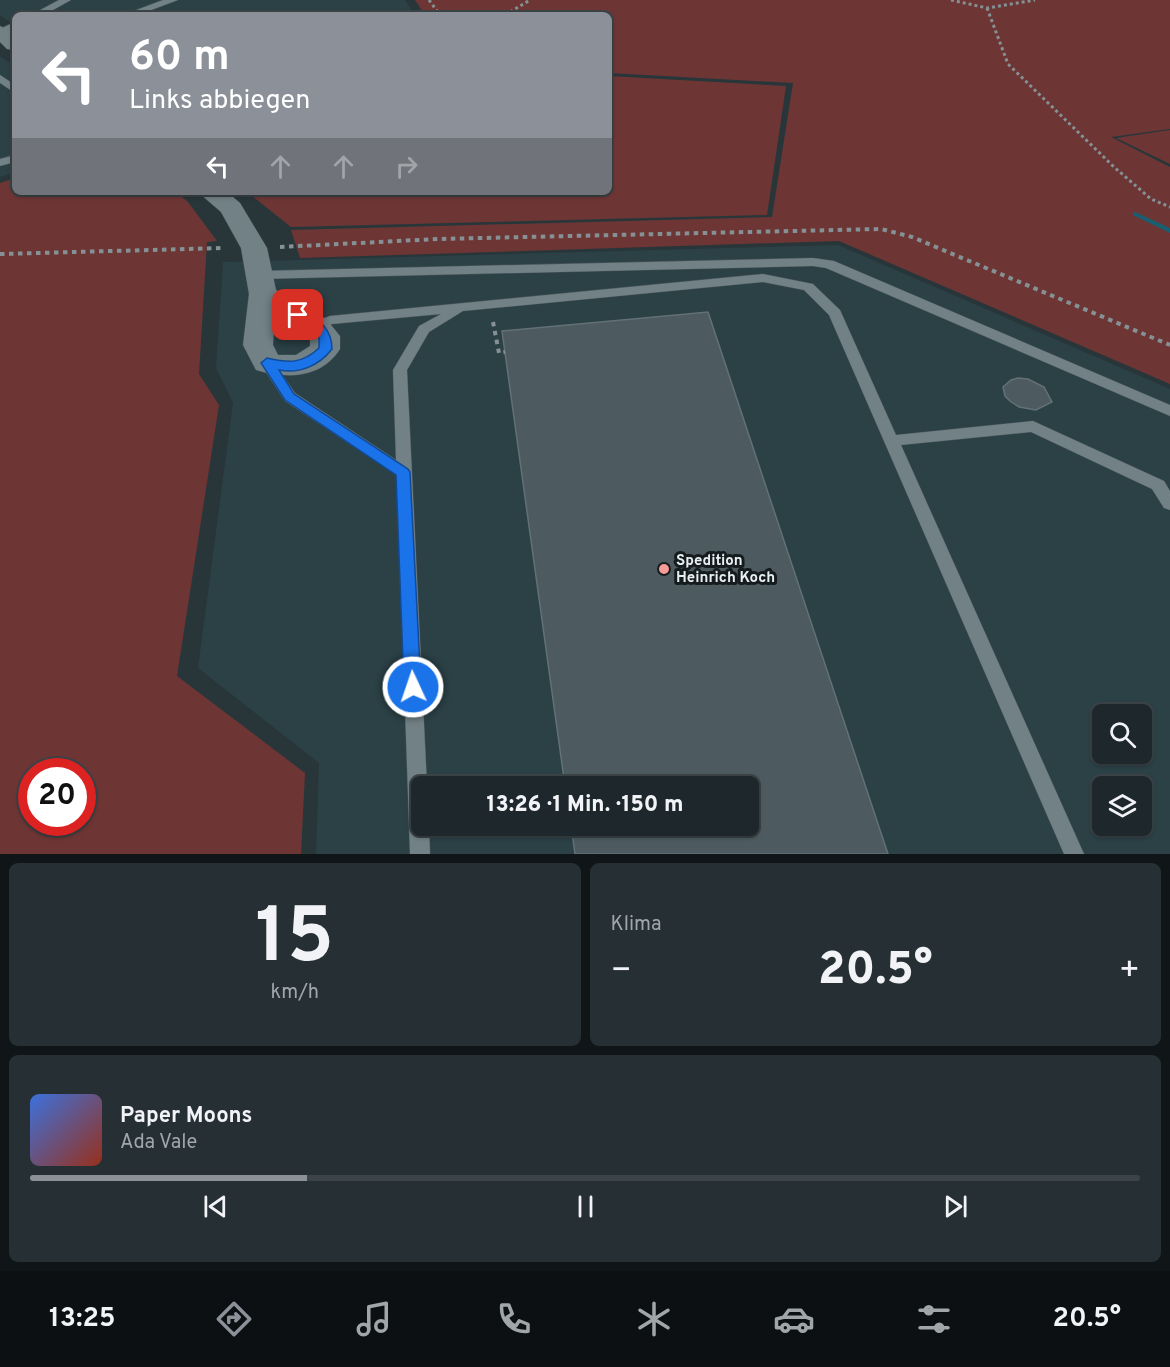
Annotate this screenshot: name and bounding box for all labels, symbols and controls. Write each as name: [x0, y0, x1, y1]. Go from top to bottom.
text: 60 m: [129, 32, 230, 85]
icon: left: [30, 36, 108, 114]
text: Links abbiegen: [129, 84, 310, 118]
icon: left: [201, 150, 234, 183]
icon: ahead: [264, 150, 297, 183]
icon: ahead: [327, 150, 360, 183]
icon: right: [390, 150, 423, 183]
pin: [272, 289, 323, 340]
icon: arrive: [281, 298, 314, 331]
place label: Spedition Heinrich Koch: [676, 552, 775, 588]
marker: Spedition Heinrich Koch: [657, 562, 671, 576]
position arrow: [381, 655, 445, 719]
map controls: [1092, 704, 1152, 836]
button: search: [1092, 704, 1152, 764]
speed limit sign: 20: [18, 758, 96, 836]
button: layers: [1092, 776, 1152, 836]
text: 13:26 · 1 Min. · 150 m: [487, 792, 683, 819]
text: 15: [255, 891, 334, 990]
text: Klima: [611, 912, 662, 938]
text: 20.5°: [818, 943, 933, 1000]
text: −: [611, 951, 632, 993]
text: +: [1119, 951, 1140, 993]
text: km/h: [270, 980, 319, 1006]
text: Paper Moons: [120, 1103, 252, 1130]
text: Ada Vale: [120, 1130, 197, 1156]
icon: previous: [199, 1190, 232, 1223]
icon: pause: [569, 1190, 602, 1223]
icon: next: [939, 1190, 972, 1223]
icon: directions: [213, 1298, 255, 1340]
icon: music: [353, 1298, 395, 1340]
icon: phone: [493, 1298, 535, 1340]
icon: climate: [633, 1298, 675, 1340]
icon: car: [773, 1298, 815, 1340]
icon: filters: [913, 1298, 955, 1340]
text: 13:25: [49, 1302, 115, 1336]
text: 20.5°: [1053, 1302, 1121, 1336]

